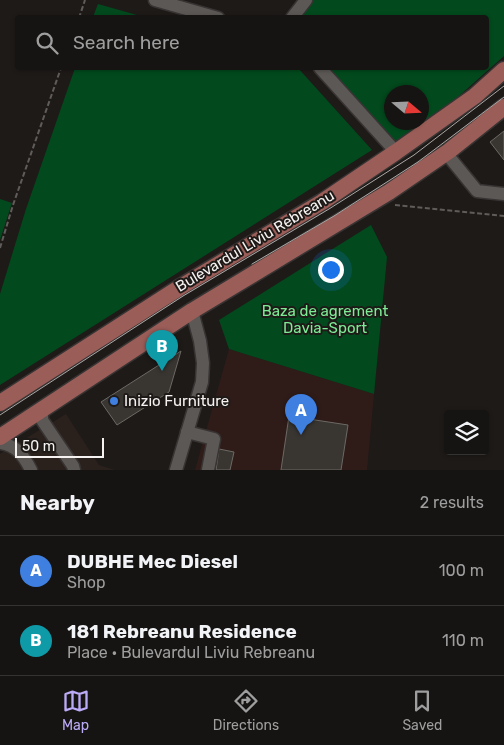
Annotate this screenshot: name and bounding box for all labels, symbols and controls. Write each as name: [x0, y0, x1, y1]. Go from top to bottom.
search box: [15, 15, 489, 70]
icon: search: [33, 29, 61, 57]
text: Search here: [73, 31, 180, 54]
north arrow: [384, 85, 429, 130]
street label: Bulevardul Liviu Rebreanu: [172, 186, 338, 296]
your location: [318, 257, 344, 283]
park label: Baza de agrement Davia-Sport: [262, 302, 388, 337]
pin: B: [146, 330, 178, 371]
place label: Inizio Furniture: [124, 392, 229, 410]
pin: A: [285, 394, 317, 435]
marker: Inizio Furniture: [108, 395, 120, 407]
map controls: [444, 410, 489, 455]
button: layers: [444, 410, 489, 455]
scale bar: [15, 435, 104, 458]
text: 50 m: [22, 438, 55, 455]
text: Nearby: [20, 490, 95, 515]
text: 2 results: [420, 493, 484, 512]
text: DUBHE Mec Diesel: [67, 550, 238, 573]
text: A: [30, 561, 42, 580]
text: 100 m: [439, 561, 484, 580]
text: Shop: [67, 573, 105, 592]
text: 181 Rebreanu Residence: [67, 620, 297, 643]
text: B: [30, 631, 42, 650]
text: 110 m: [442, 631, 484, 650]
text: Place · Bulevardul Liviu Rebreanu: [67, 643, 315, 662]
tab: Map: [62, 687, 90, 734]
tab: Directions: [213, 687, 279, 734]
tab: Saved: [402, 687, 442, 734]

